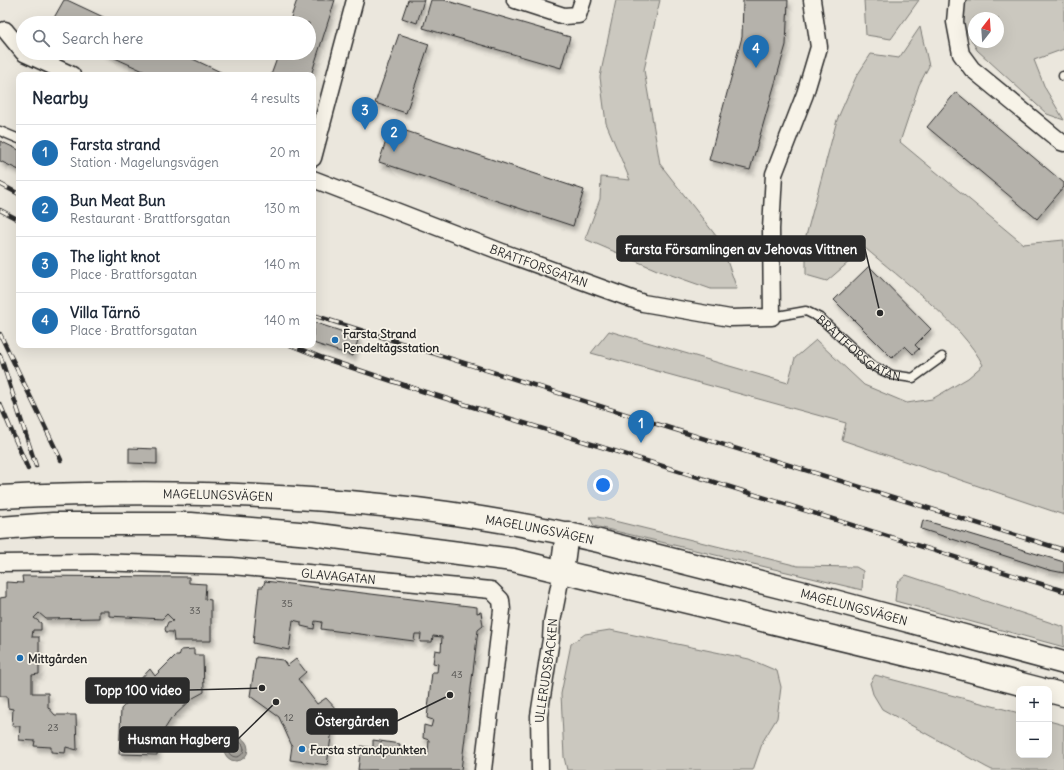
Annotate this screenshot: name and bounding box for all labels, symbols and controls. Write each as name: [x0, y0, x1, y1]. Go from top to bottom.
north arrow: [968, 12, 1004, 48]
search box: [16, 16, 316, 60]
icon: search: [30, 27, 52, 49]
text: Search here: [62, 29, 143, 48]
pin: 4: [743, 35, 769, 68]
text: Nearby: [32, 87, 88, 109]
text: 4 results: [251, 90, 300, 107]
pin: 3: [352, 97, 378, 130]
pin: 2: [381, 119, 407, 152]
text: Farsta strand: [70, 135, 160, 154]
text: 1: [42, 144, 48, 161]
text: 20 m: [270, 144, 300, 161]
text: Station · Magelungsvägen: [70, 154, 219, 171]
text: Bun Meat Bun: [70, 191, 165, 210]
text: 2: [41, 200, 49, 217]
text: 130 m: [264, 200, 300, 217]
text: Restaurant · Brattforsgatan: [70, 210, 230, 227]
callout: Farsta Församlingen av Jehovas Vittnen: [617, 236, 865, 261]
street label: BRATTFORSGATAN: [488, 241, 590, 290]
text: Farsta Församlingen av Jehovas Vittnen: [625, 241, 858, 258]
text: The light knot: [70, 247, 160, 266]
text: 3: [41, 256, 49, 273]
text: 140 m: [264, 256, 300, 273]
text: Place · Brattforsgatan: [70, 266, 197, 283]
text: Villa Tärnö: [70, 303, 140, 322]
street label: BRATTFORSGATAN: [814, 311, 902, 384]
text: 4: [41, 312, 49, 329]
text: 140 m: [264, 312, 300, 329]
text: Place · Brattforsgatan: [70, 322, 197, 339]
place label: Farsta Strand Pendeltågsstation: [343, 326, 439, 356]
marker: Farsta Strand Pendeltågsstation: [330, 335, 340, 345]
pin: 1: [628, 410, 654, 443]
your location: [593, 475, 613, 495]
street label: MAGELUNGSVÄGEN: [163, 486, 273, 504]
street label: MAGELUNGSVÄGEN: [484, 511, 595, 547]
street label: GLAVAGATAN: [300, 565, 377, 587]
street label: MAGELUNGSVÄGEN: [799, 585, 909, 628]
house number: 35: [281, 597, 293, 610]
house number: 33: [189, 604, 201, 617]
street label: ULLERUDSBACKEN: [531, 618, 560, 723]
place label: Mittgården: [28, 651, 87, 667]
marker: Mittgården: [15, 653, 25, 663]
house number: 43: [451, 668, 463, 681]
callout: Topp 100 video: [86, 678, 189, 703]
text: Topp 100 video: [94, 682, 182, 699]
map controls: [1016, 686, 1052, 758]
button: +: [1016, 686, 1052, 722]
callout: Östergården: [307, 709, 397, 734]
house number: 12: [284, 711, 294, 724]
text: Östergården: [315, 712, 390, 730]
house number: 23: [47, 721, 59, 734]
button: −: [1016, 722, 1052, 758]
callout: Husman Hagberg: [120, 727, 238, 752]
text: Husman Hagberg: [128, 731, 230, 748]
place label: Farsta strandpunkten: [310, 742, 427, 758]
marker: Farsta strandpunkten: [297, 744, 307, 754]

